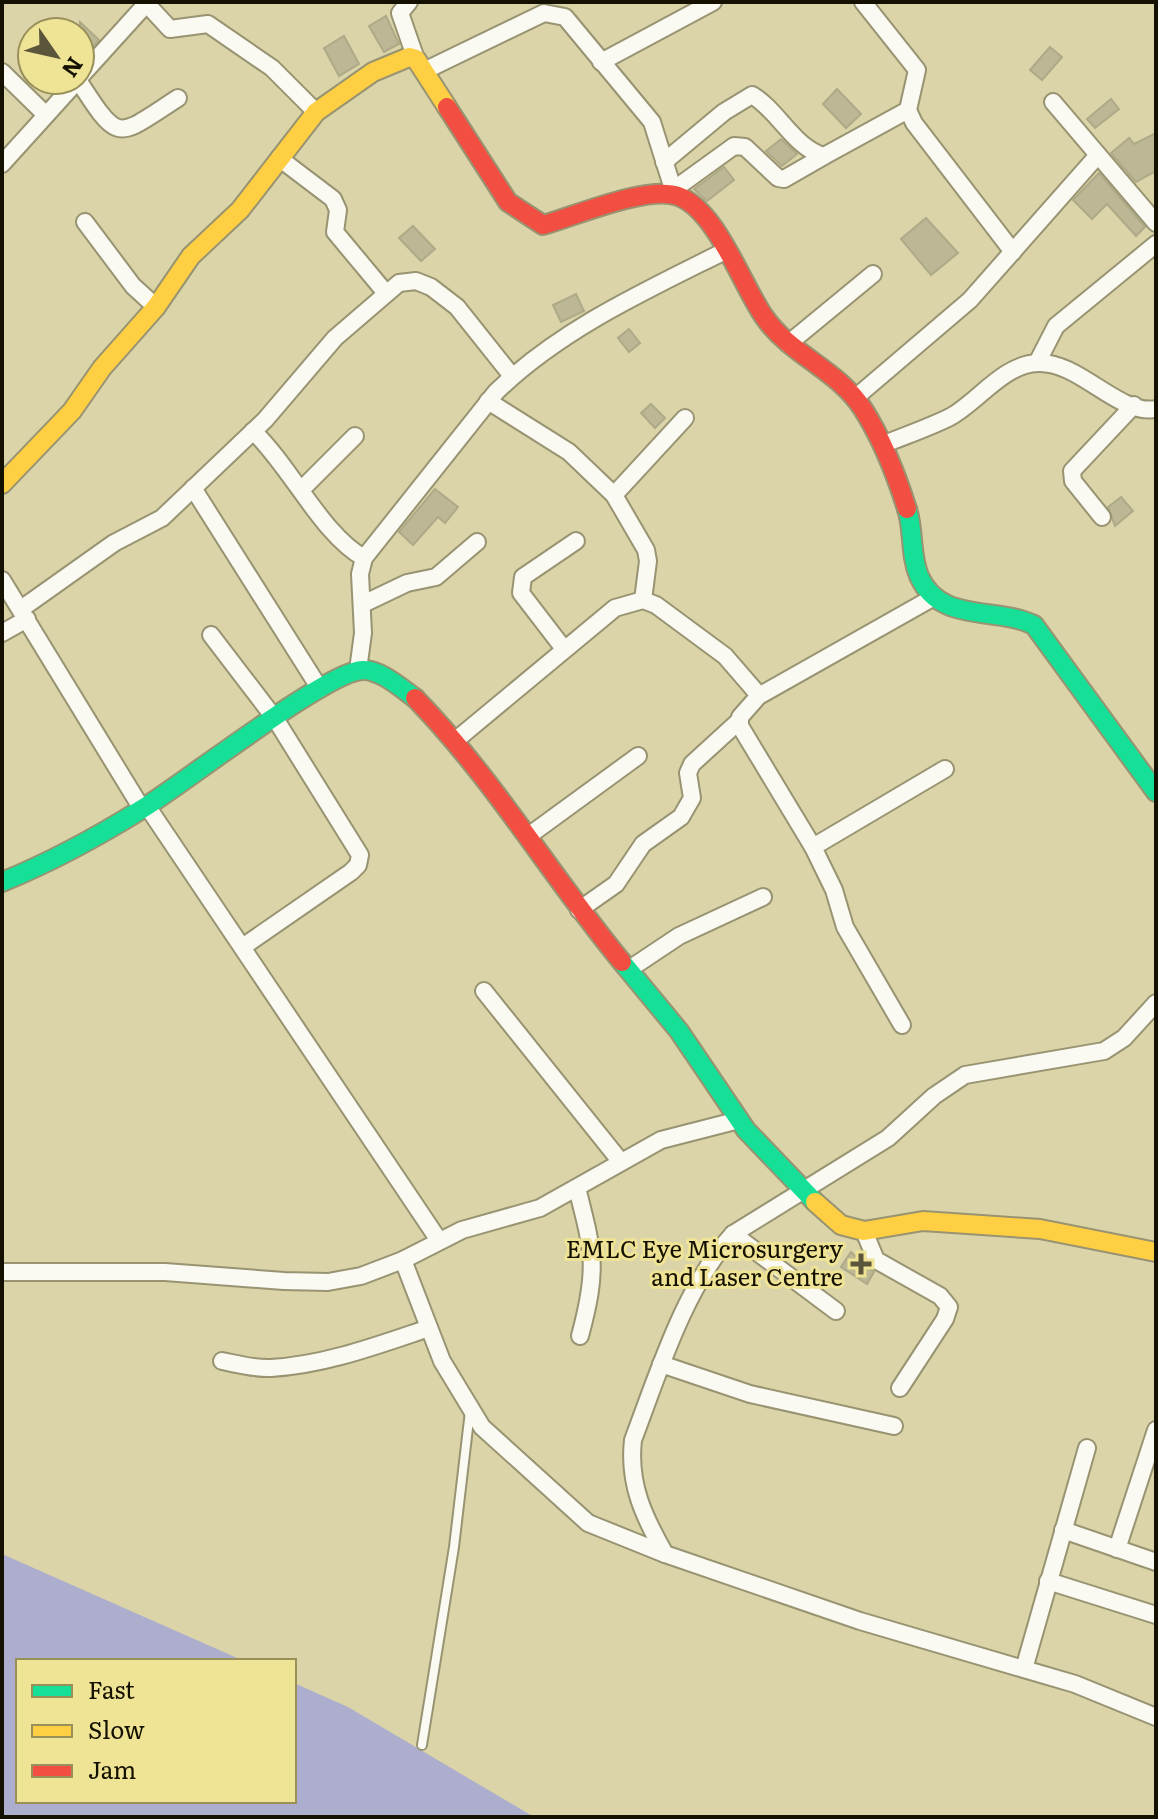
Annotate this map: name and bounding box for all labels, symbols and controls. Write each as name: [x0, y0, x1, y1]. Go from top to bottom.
north arrow: [16, 16, 96, 96]
text: N: [55, 51, 93, 85]
place label: EMLC Eye Microsurgery and Laser Centre: [566, 1230, 843, 1293]
marker: EMLC Eye Microsurgery and Laser Centre: [850, 1253, 872, 1275]
legend: [16, 1659, 296, 1803]
text: Fast: [88, 1671, 135, 1706]
text: Slow: [88, 1711, 145, 1746]
text: Jam: [88, 1751, 136, 1786]

